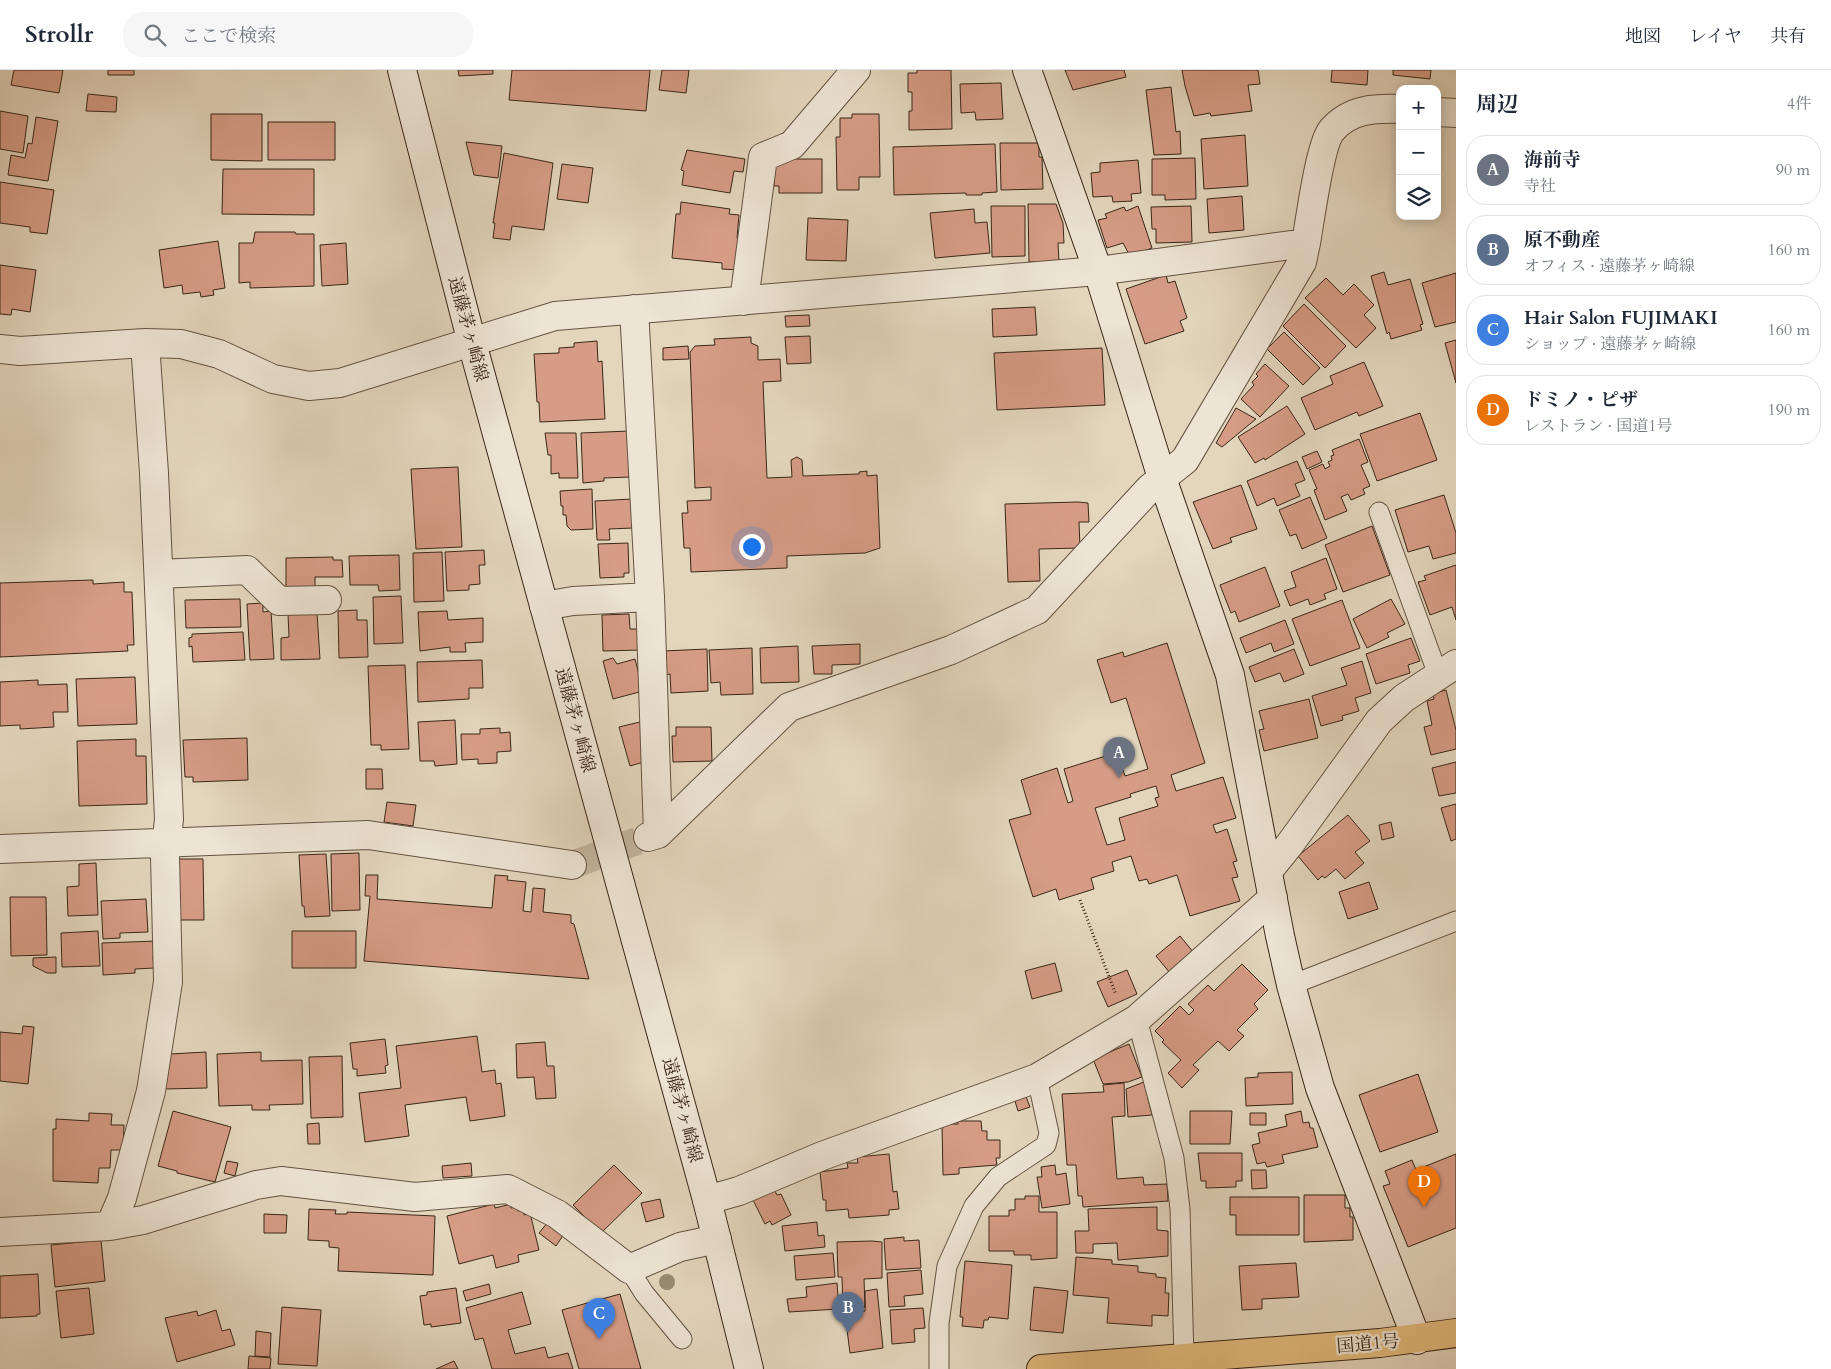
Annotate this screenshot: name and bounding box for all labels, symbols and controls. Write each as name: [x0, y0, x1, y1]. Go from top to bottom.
search box: [123, 12, 473, 57]
text: Strollr: [25, 18, 93, 51]
icon: search: [141, 21, 169, 49]
text: ここで検索: [181, 23, 276, 49]
text: 地図: [1625, 24, 1661, 49]
text: レイヤ: [1689, 24, 1742, 49]
text: 共有: [1770, 24, 1806, 49]
map controls: [1396, 85, 1441, 220]
button: +: [1396, 85, 1441, 130]
text: 周辺: [1476, 90, 1518, 119]
text: 4件: [1787, 93, 1811, 115]
button: −: [1396, 130, 1441, 175]
text: 海前寺: [1524, 147, 1581, 173]
text: A: [1487, 159, 1499, 181]
text: 90 m: [1776, 159, 1810, 181]
button: layers: [1396, 175, 1441, 220]
text: 寺社: [1524, 175, 1556, 197]
text: 原不動産: [1524, 227, 1600, 253]
text: B: [1487, 239, 1499, 261]
text: 160 m: [1768, 239, 1810, 261]
text: オフィス · 遠藤茅ヶ崎線: [1524, 255, 1695, 277]
street label: 遠藤茅ヶ崎線: [442, 274, 494, 384]
text: Hair Salon FUJIMAKI: [1524, 305, 1717, 331]
text: C: [1487, 319, 1499, 341]
text: 160 m: [1768, 319, 1810, 341]
text: ショップ · 遠藤茅ヶ崎線: [1524, 333, 1696, 355]
text: ドミノ・ピザ: [1524, 387, 1638, 413]
text: D: [1486, 399, 1500, 421]
text: 190 m: [1768, 399, 1810, 421]
text: レストラン · 国道1号: [1524, 415, 1672, 437]
your location: [739, 534, 765, 560]
street label: 遠藤茅ヶ崎線: [549, 665, 601, 775]
pin: A: [1103, 737, 1135, 778]
street label: 遠藤茅ヶ崎線: [656, 1055, 708, 1165]
pin: D: [1408, 1166, 1440, 1207]
pin: B: [832, 1292, 864, 1333]
pin: C: [583, 1298, 615, 1339]
street label: 国道1号: [1335, 1329, 1401, 1359]

